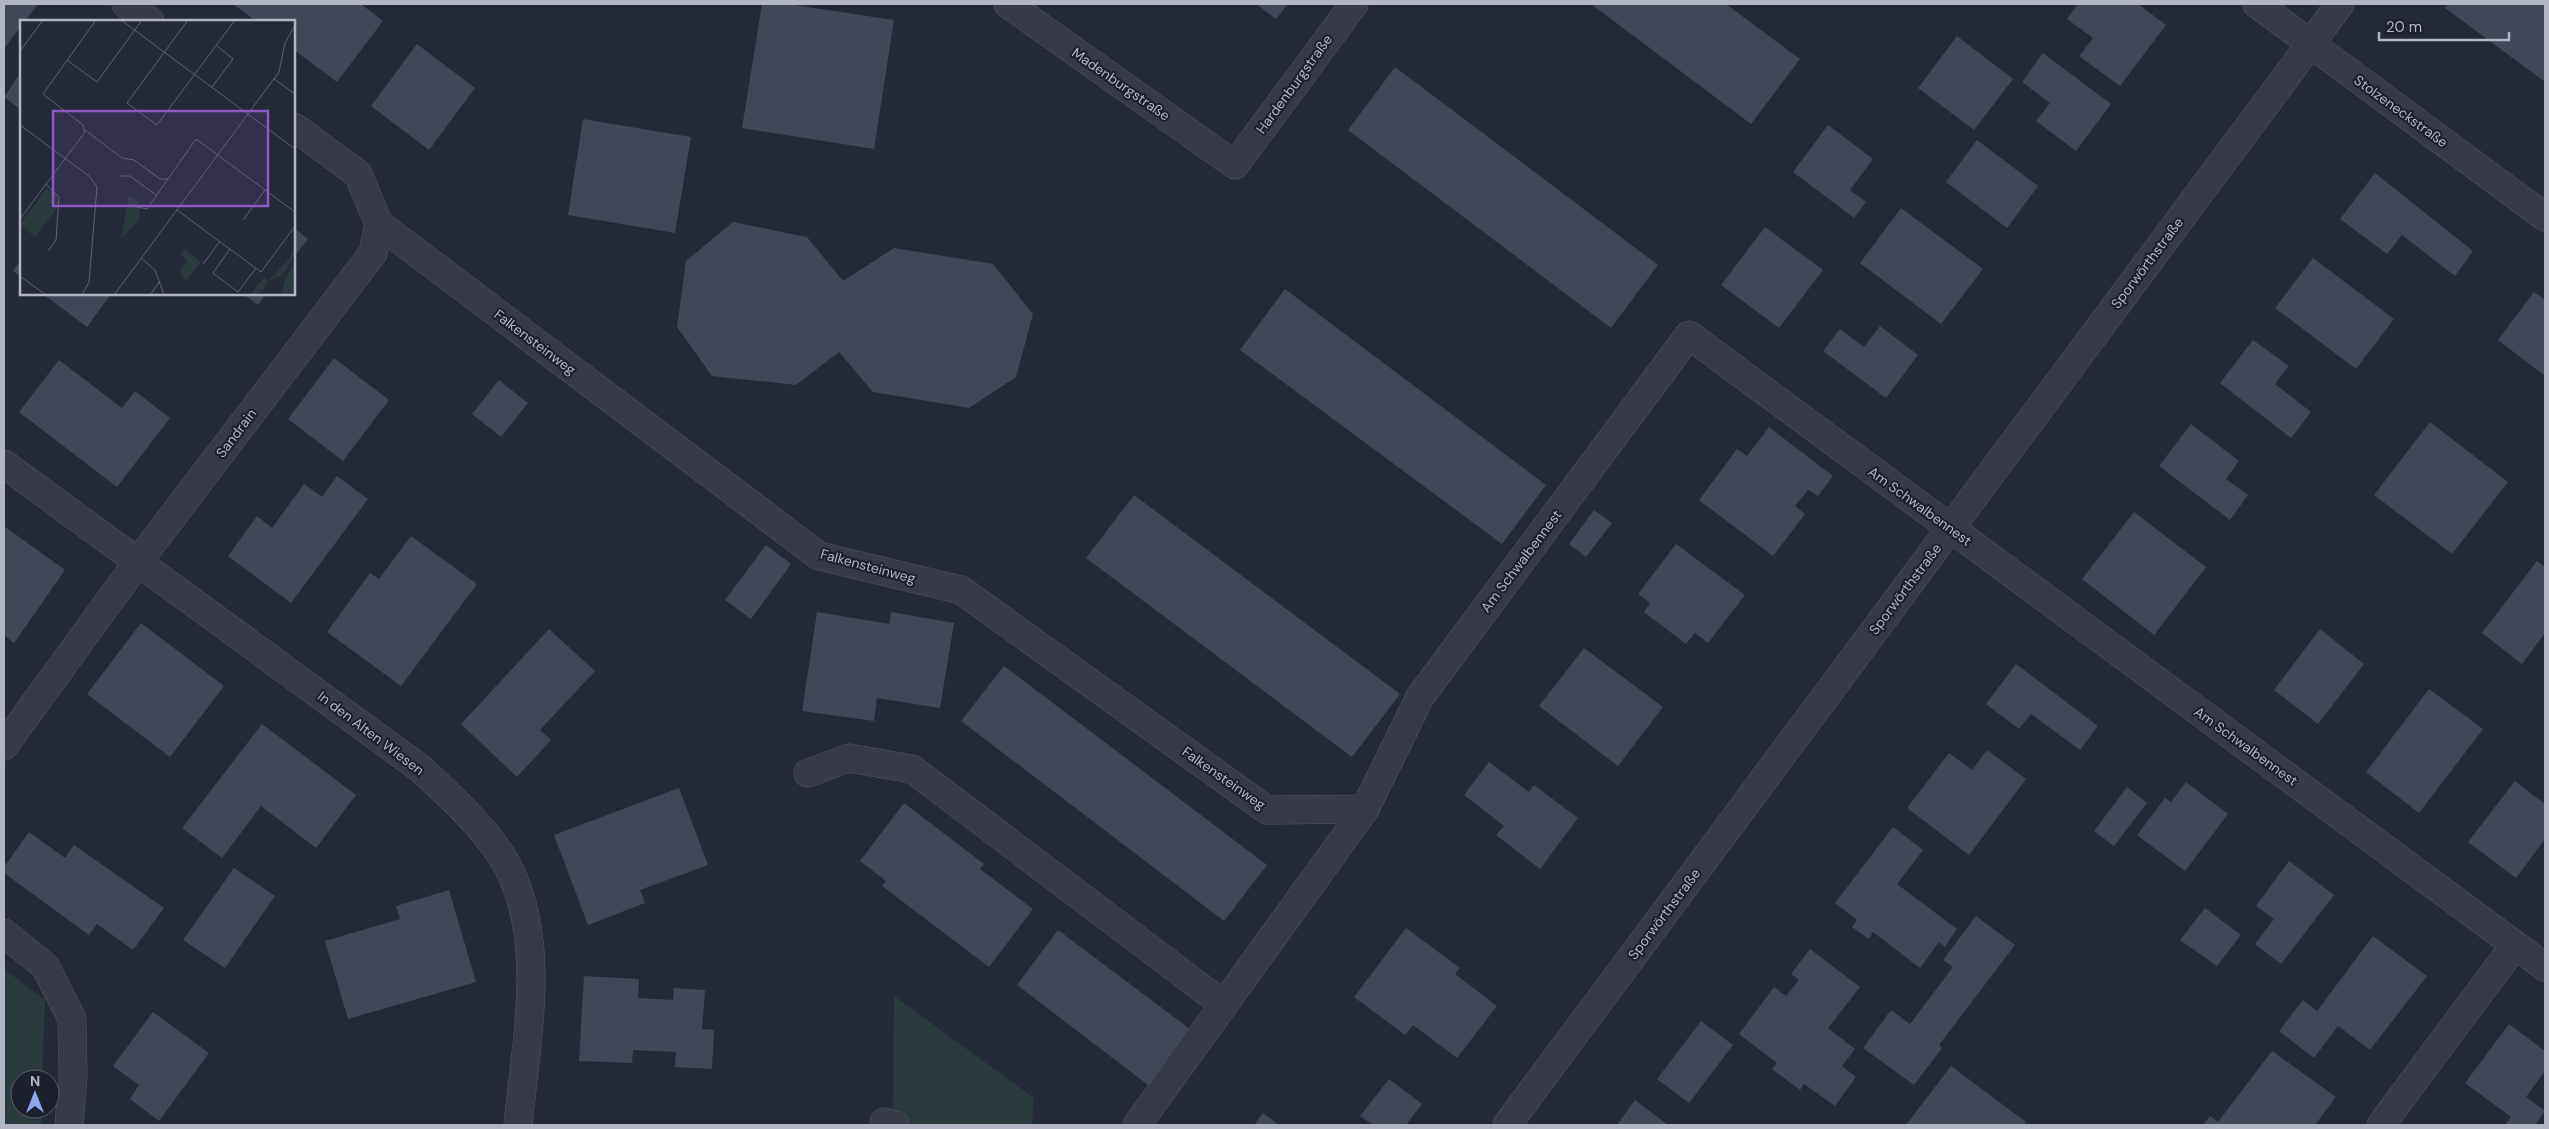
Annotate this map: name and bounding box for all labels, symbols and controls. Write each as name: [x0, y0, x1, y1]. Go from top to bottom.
scale bar: [2379, 10, 2509, 42]
text: 20 m: [2386, 17, 2422, 37]
inset map: [20, 20, 295, 295]
street label: Hardenburgstraße: [1252, 31, 1336, 137]
street label: Madenburgstraße: [1068, 43, 1174, 125]
street label: Stolzeneckstraße: [2350, 71, 2452, 151]
street label: Sporwörthstraße: [2107, 214, 2187, 312]
street label: Falkensteinweg: [491, 305, 580, 379]
street label: Sandrain: [212, 405, 260, 461]
street label: Am Schwalbennest: [1865, 462, 1975, 550]
street label: Am Schwalbennest: [1477, 506, 1565, 616]
street label: Sporwörthstraße: [1865, 540, 1945, 638]
street label: Falkensteinweg: [818, 545, 918, 587]
street label: In den Alten Wiesen: [314, 687, 428, 779]
street label: Am Schwalbennest: [2191, 702, 2301, 790]
street label: Falkensteinweg: [1179, 743, 1269, 814]
street label: Sporwörthstraße: [1624, 865, 1704, 963]
north arrow: [10, 1069, 60, 1119]
text: N: [30, 1072, 40, 1090]

